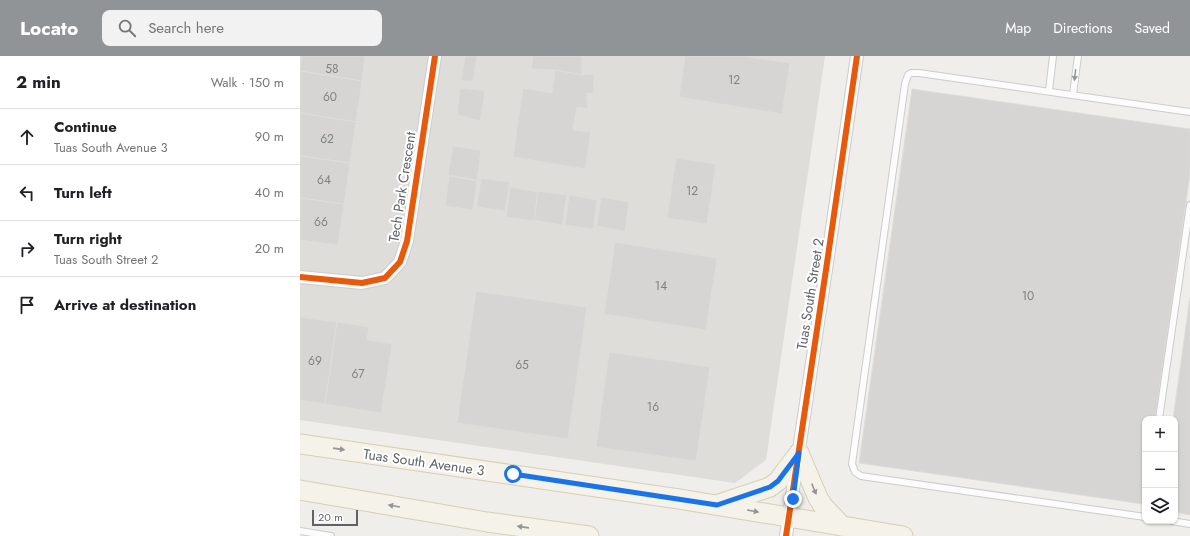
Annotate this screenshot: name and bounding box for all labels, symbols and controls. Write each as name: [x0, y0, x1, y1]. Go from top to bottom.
search box: [102, 10, 382, 46]
text: Locato: [20, 15, 78, 42]
icon: search: [116, 17, 138, 39]
text: Search here: [148, 17, 224, 39]
text: Map: [1005, 18, 1031, 38]
text: Directions: [1053, 18, 1113, 38]
text: Saved: [1135, 18, 1170, 38]
house number: 58: [325, 60, 339, 78]
one-way arrow: [1072, 69, 1078, 81]
text: 2 min: [16, 70, 61, 94]
house number: 12: [728, 71, 740, 89]
text: Walk · 150 m: [211, 73, 284, 92]
house number: 60: [323, 88, 337, 106]
text: Continue: [54, 116, 117, 138]
icon: ahead: [16, 126, 38, 148]
text: 90 m: [255, 127, 284, 146]
house number: 62: [320, 130, 334, 148]
street label: Tech Park Crescent: [383, 130, 421, 244]
text: Tuas South Avenue 3: [54, 138, 168, 157]
house number: 64: [317, 171, 331, 189]
icon: left: [16, 182, 38, 204]
text: Turn left: [54, 182, 112, 204]
house number: 12: [686, 182, 698, 200]
text: 40 m: [255, 183, 284, 202]
house number: 66: [314, 213, 328, 231]
text: Turn right: [54, 228, 122, 250]
street label: Tuas South Street 2: [791, 237, 829, 351]
icon: right: [16, 238, 38, 260]
text: 20 m: [255, 239, 284, 258]
text: Tuas South Street 2: [54, 250, 158, 269]
house number: 14: [655, 277, 667, 295]
house number: 10: [1022, 287, 1034, 305]
icon: arrive: [16, 294, 38, 316]
text: Arrive at destination: [54, 294, 196, 316]
house number: 69: [308, 352, 322, 370]
house number: 65: [515, 356, 529, 374]
house number: 67: [351, 365, 365, 383]
house number: 16: [647, 398, 659, 416]
map controls: [1142, 416, 1178, 524]
button: +: [1142, 416, 1178, 452]
street label: Tuas South Avenue 3: [362, 444, 486, 480]
one-way arrow: [333, 446, 345, 452]
button: −: [1142, 452, 1178, 488]
route start: [504, 465, 522, 483]
one-way arrow: [811, 484, 817, 495]
button: layers: [1142, 488, 1178, 524]
route end: [784, 490, 802, 508]
one-way arrow: [388, 503, 400, 509]
scale bar: [312, 508, 358, 527]
text: 20 m: [318, 509, 343, 525]
one-way arrow: [747, 509, 759, 515]
one-way arrow: [517, 524, 529, 530]

